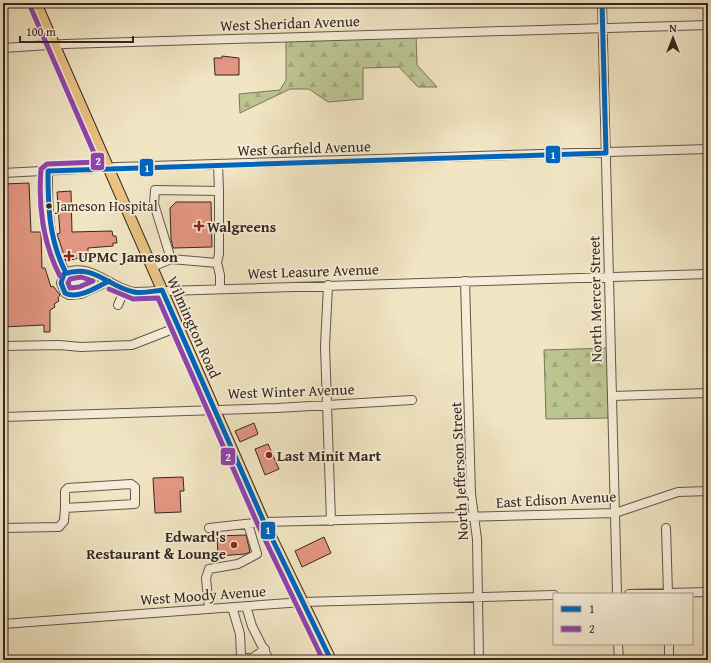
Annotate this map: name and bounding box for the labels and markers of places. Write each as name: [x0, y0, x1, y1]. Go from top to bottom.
place label: Jameson Hospital: [54, 196, 158, 216]
marker: Jameson Hospital: [44, 201, 54, 211]
place label: Walgreens: [207, 216, 276, 237]
marker: Walgreens: [194, 221, 204, 231]
place label: UPMC Jameson: [78, 246, 178, 267]
marker: UPMC Jameson: [63, 250, 75, 262]
place label: Last Minit Mart: [277, 445, 381, 466]
marker: Last Minit Mart: [264, 450, 274, 460]
place label: Edward's Restaurant & Lounge: [86, 526, 226, 564]
marker: Edward's Restaurant & Lounge: [229, 540, 239, 550]

